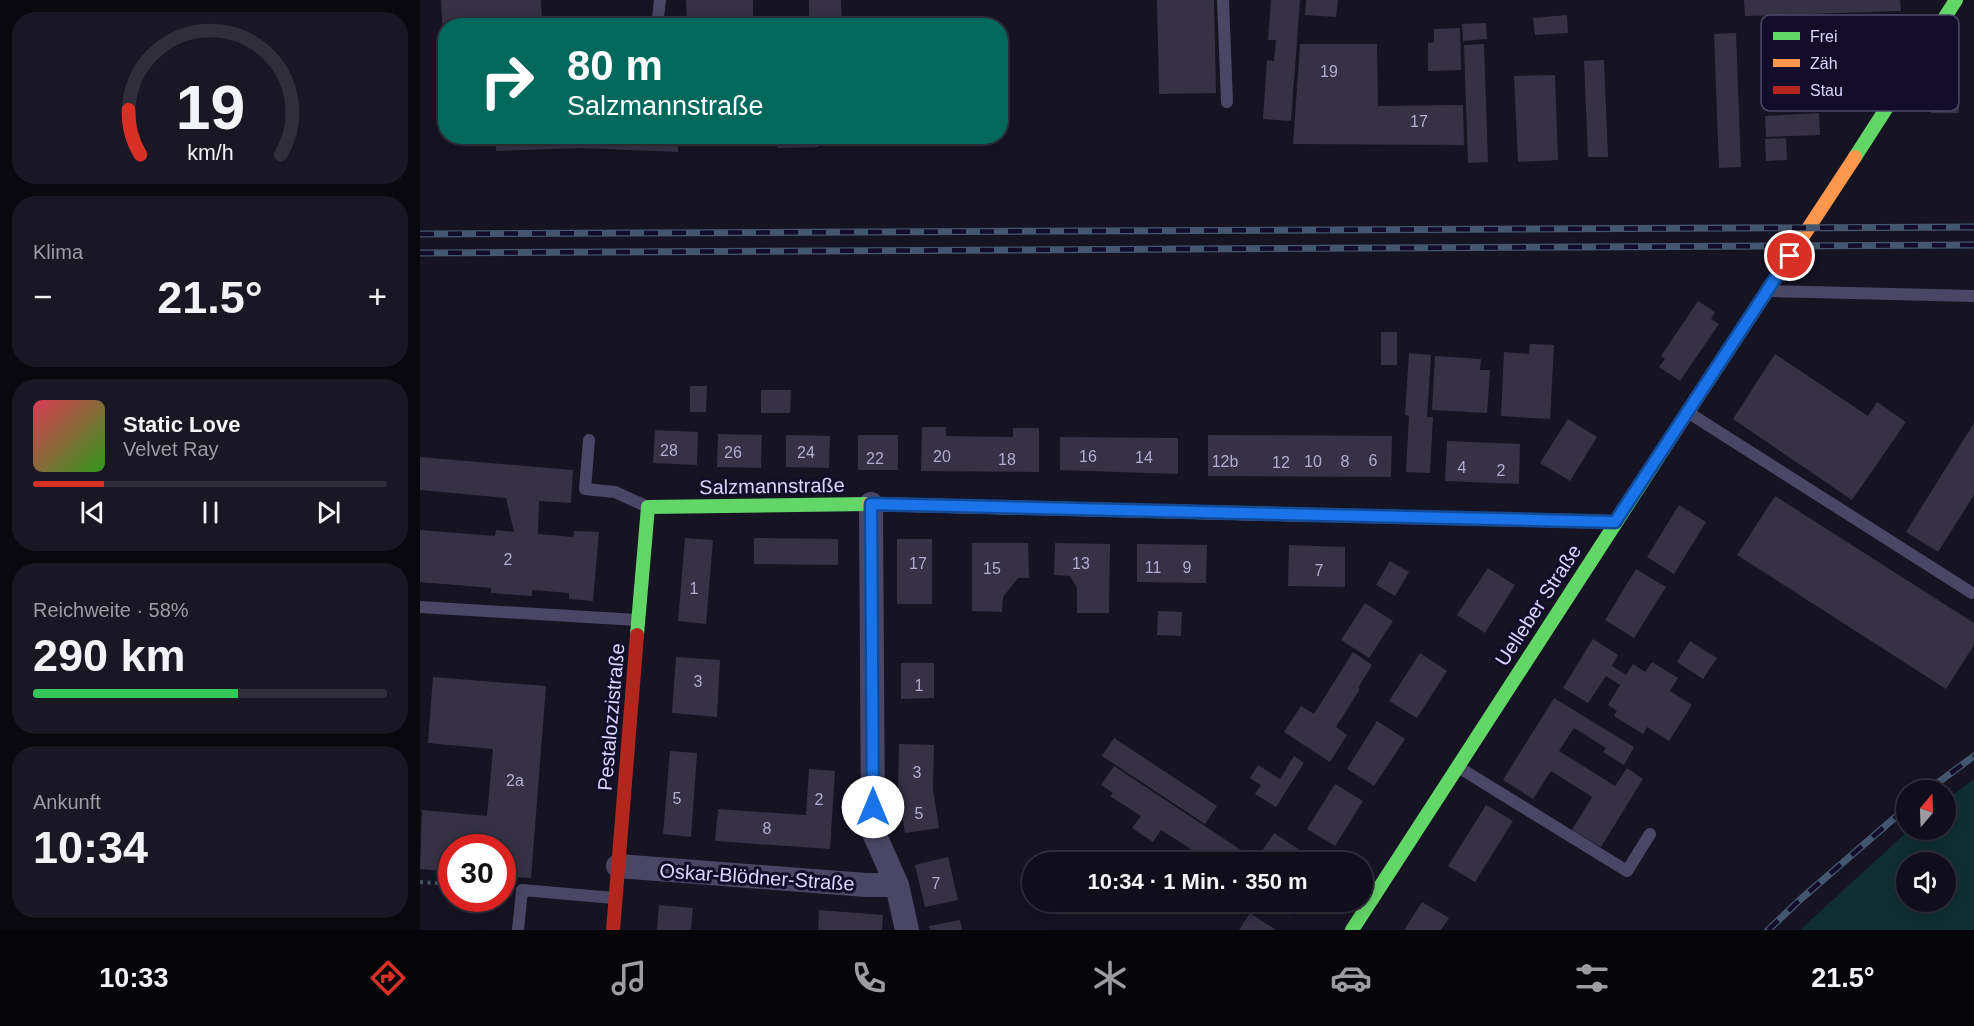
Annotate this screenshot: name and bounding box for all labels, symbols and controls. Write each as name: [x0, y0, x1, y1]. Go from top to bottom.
legend: [1761, 15, 1959, 111]
text: Frei: [1810, 28, 1838, 45]
icon: right: [468, 42, 546, 120]
text: 80 m: [567, 42, 663, 89]
text: Zäh: [1810, 55, 1838, 72]
house number: 19: [1320, 63, 1338, 80]
text: 19: [175, 73, 245, 142]
text: Stau: [1810, 82, 1843, 99]
text: Salzmannstraße: [567, 91, 764, 121]
house number: 17: [1410, 113, 1428, 130]
text: km/h: [187, 141, 233, 165]
pin: [1764, 230, 1815, 281]
icon: arrive: [1773, 239, 1806, 272]
text: Klima: [33, 241, 83, 263]
text: 21.5°: [157, 272, 263, 323]
text: −: [33, 278, 52, 315]
text: +: [368, 278, 387, 315]
text: Static Love: [123, 412, 240, 437]
text: Velvet Ray: [123, 438, 219, 460]
house number: 28: [660, 442, 678, 459]
house number: 26: [724, 444, 742, 461]
house number: 24: [797, 444, 815, 461]
house number: 20: [933, 448, 951, 465]
house number: 16: [1079, 448, 1097, 465]
house number: 14: [1135, 449, 1153, 466]
house number: 22: [866, 450, 884, 467]
house number: 18: [998, 451, 1016, 468]
house number: 6: [1369, 452, 1378, 469]
house number: 12b: [1212, 453, 1238, 470]
house number: 10: [1304, 453, 1322, 470]
house number: 8: [1341, 453, 1350, 470]
house number: 12: [1272, 454, 1290, 471]
house number: 4: [1458, 459, 1467, 476]
house number: 2: [1497, 462, 1506, 479]
street label: Salzmannstraße: [699, 474, 845, 498]
icon: previous: [76, 496, 109, 529]
icon: pause: [194, 496, 227, 529]
icon: next: [312, 496, 345, 529]
street label: Uelleber Straße: [1491, 540, 1585, 670]
house number: 2: [504, 551, 513, 568]
house number: 17: [909, 555, 927, 572]
house number: 13: [1072, 555, 1090, 572]
house number: 11: [1145, 559, 1161, 576]
house number: 9: [1183, 559, 1192, 576]
house number: 15: [983, 560, 1001, 577]
house number: 7: [1315, 562, 1324, 579]
house number: 1: [690, 580, 699, 597]
text: Reichweite · 58%: [33, 599, 189, 621]
text: 290 km: [33, 630, 186, 681]
street label: Pestalozzistraße: [594, 642, 628, 792]
house number: 3: [694, 673, 703, 690]
house number: 1: [915, 677, 924, 694]
house number: 3: [913, 764, 922, 781]
house number: 2a: [506, 772, 524, 789]
position arrow: [841, 775, 905, 839]
north arrow: [1896, 780, 1956, 840]
map controls: [1896, 780, 1956, 912]
house number: 5: [673, 790, 682, 807]
text: Ankunft: [33, 791, 101, 813]
house number: 2: [815, 791, 824, 808]
house number: 5: [915, 805, 924, 822]
house number: 8: [763, 820, 772, 837]
text: 10:34: [33, 822, 148, 873]
speed limit sign: 30: [438, 834, 516, 912]
button: sound: [1896, 852, 1956, 912]
street label: Oskar-Blödner-Straße: [659, 859, 855, 895]
text: 10:34 · 1 Min. · 350 m: [1087, 869, 1308, 894]
house number: 7: [932, 875, 941, 892]
icon: directions: [367, 957, 409, 999]
icon: music: [608, 957, 650, 999]
icon: phone: [848, 957, 890, 999]
icon: climate: [1089, 957, 1131, 999]
icon: car: [1330, 957, 1372, 999]
icon: filters: [1571, 957, 1613, 999]
text: 10:33: [99, 963, 168, 993]
text: 21.5°: [1811, 963, 1875, 993]

